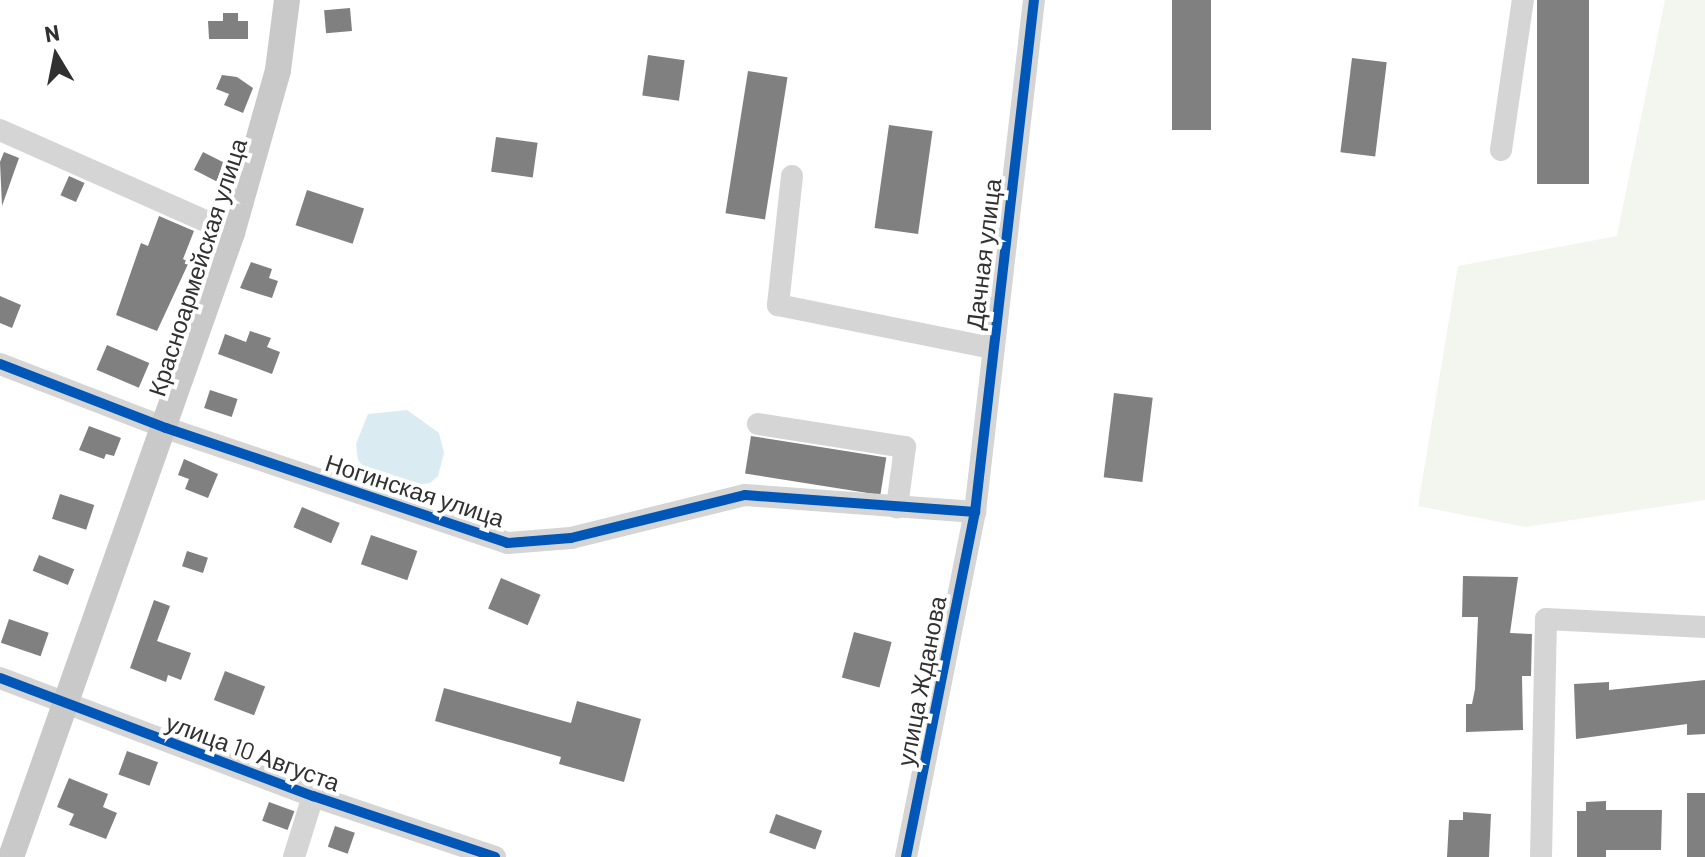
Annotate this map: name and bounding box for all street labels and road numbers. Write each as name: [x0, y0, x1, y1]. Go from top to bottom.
street label: Красноармейская улица: [142, 134, 252, 400]
street label: Дачная улица: [959, 177, 1007, 331]
street label: Ногинская улица: [322, 448, 508, 532]
street label: улица Жданова: [890, 593, 952, 769]
street label: улица 10 Августа: [162, 707, 344, 797]

